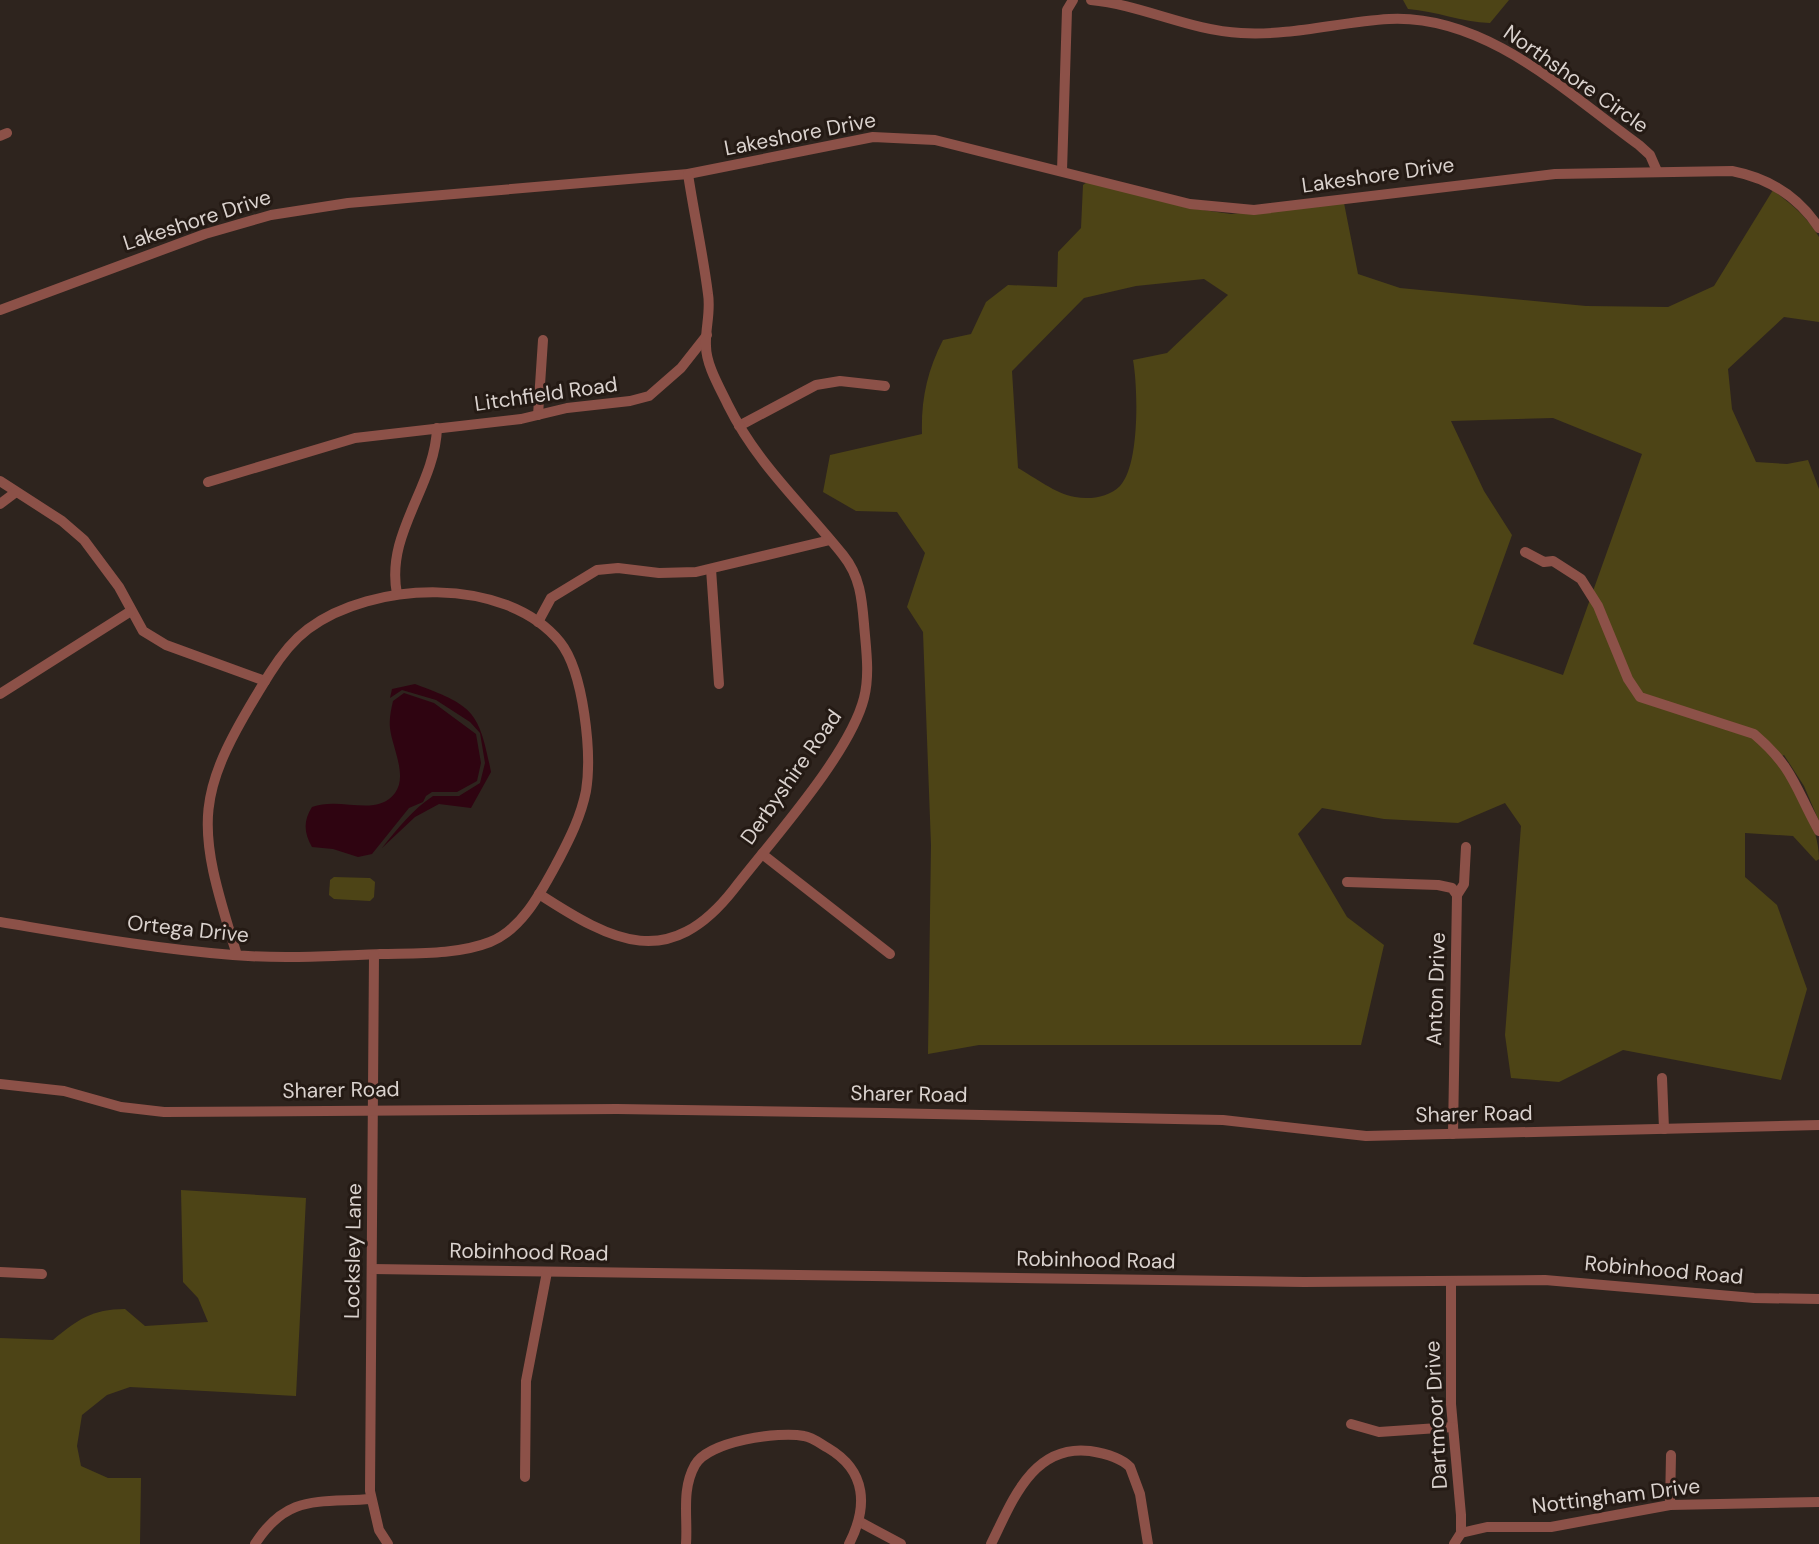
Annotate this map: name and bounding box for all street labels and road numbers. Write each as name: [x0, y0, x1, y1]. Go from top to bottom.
street label: Northshore Circle: [1498, 18, 1654, 140]
street label: Lakeshore Drive: [722, 106, 878, 162]
street label: Lakeshore Drive: [1300, 150, 1456, 200]
street label: Lakeshore Drive: [119, 183, 275, 257]
street label: Litchfield Road: [473, 370, 619, 418]
street label: Derbyshire Road: [734, 704, 848, 850]
street label: Ortega Drive: [126, 909, 250, 949]
street label: Anton Drive: [1420, 932, 1452, 1046]
street label: Sharer Road: [282, 1075, 400, 1105]
street label: Sharer Road: [850, 1079, 968, 1109]
street label: Sharer Road: [1415, 1099, 1533, 1129]
street label: Locksley Lane: [338, 1183, 368, 1319]
street label: Robinhood Road: [449, 1237, 609, 1267]
street label: Robinhood Road: [1016, 1245, 1176, 1275]
street label: Robinhood Road: [1583, 1249, 1745, 1291]
street label: Dartmoor Drive: [1418, 1340, 1454, 1490]
street label: Nottingham Drive: [1530, 1472, 1702, 1520]

